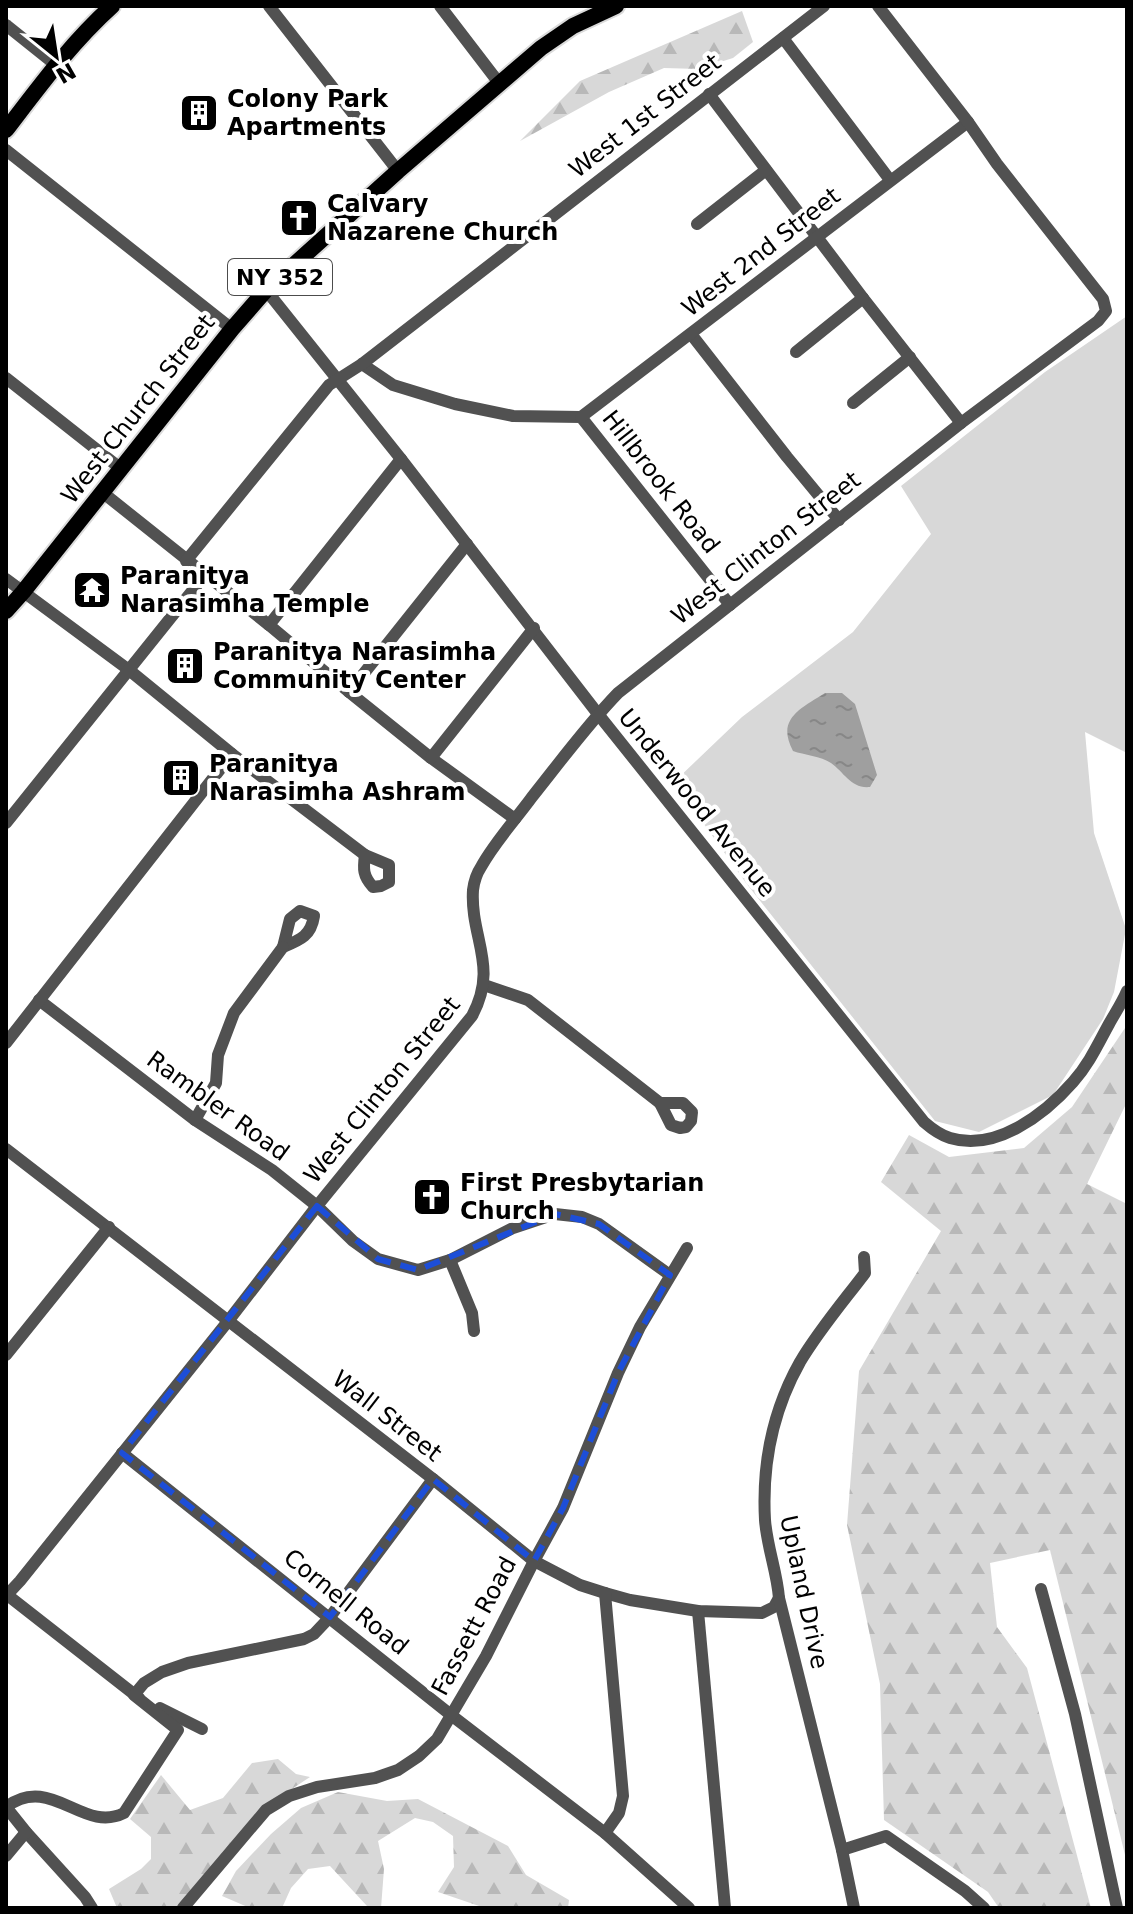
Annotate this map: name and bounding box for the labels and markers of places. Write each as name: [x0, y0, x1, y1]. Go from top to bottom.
place label: Colony Park Apartments: [227, 85, 389, 141]
building icon: Colony Park Apartments: [178, 92, 220, 134]
place label: Calvary Nazarene Church: [327, 190, 558, 246]
church icon: Calvary Nazarene Church: [278, 197, 320, 239]
place label: Paranitya Narasimha Temple: [120, 562, 370, 618]
temple icon: Paranitya Narasimha Temple: [71, 569, 113, 611]
place label: Paranitya Narasimha Community Center: [213, 638, 496, 694]
building icon: Paranitya Narasimha Community Center: [164, 645, 206, 687]
place label: Paranitya Narasimha Ashram: [209, 750, 465, 806]
building icon: Paranitya Narasimha Ashram: [160, 757, 202, 799]
place label: First Presbytarian Church: [460, 1169, 704, 1225]
church icon: First Presbytarian Church: [411, 1176, 453, 1218]

